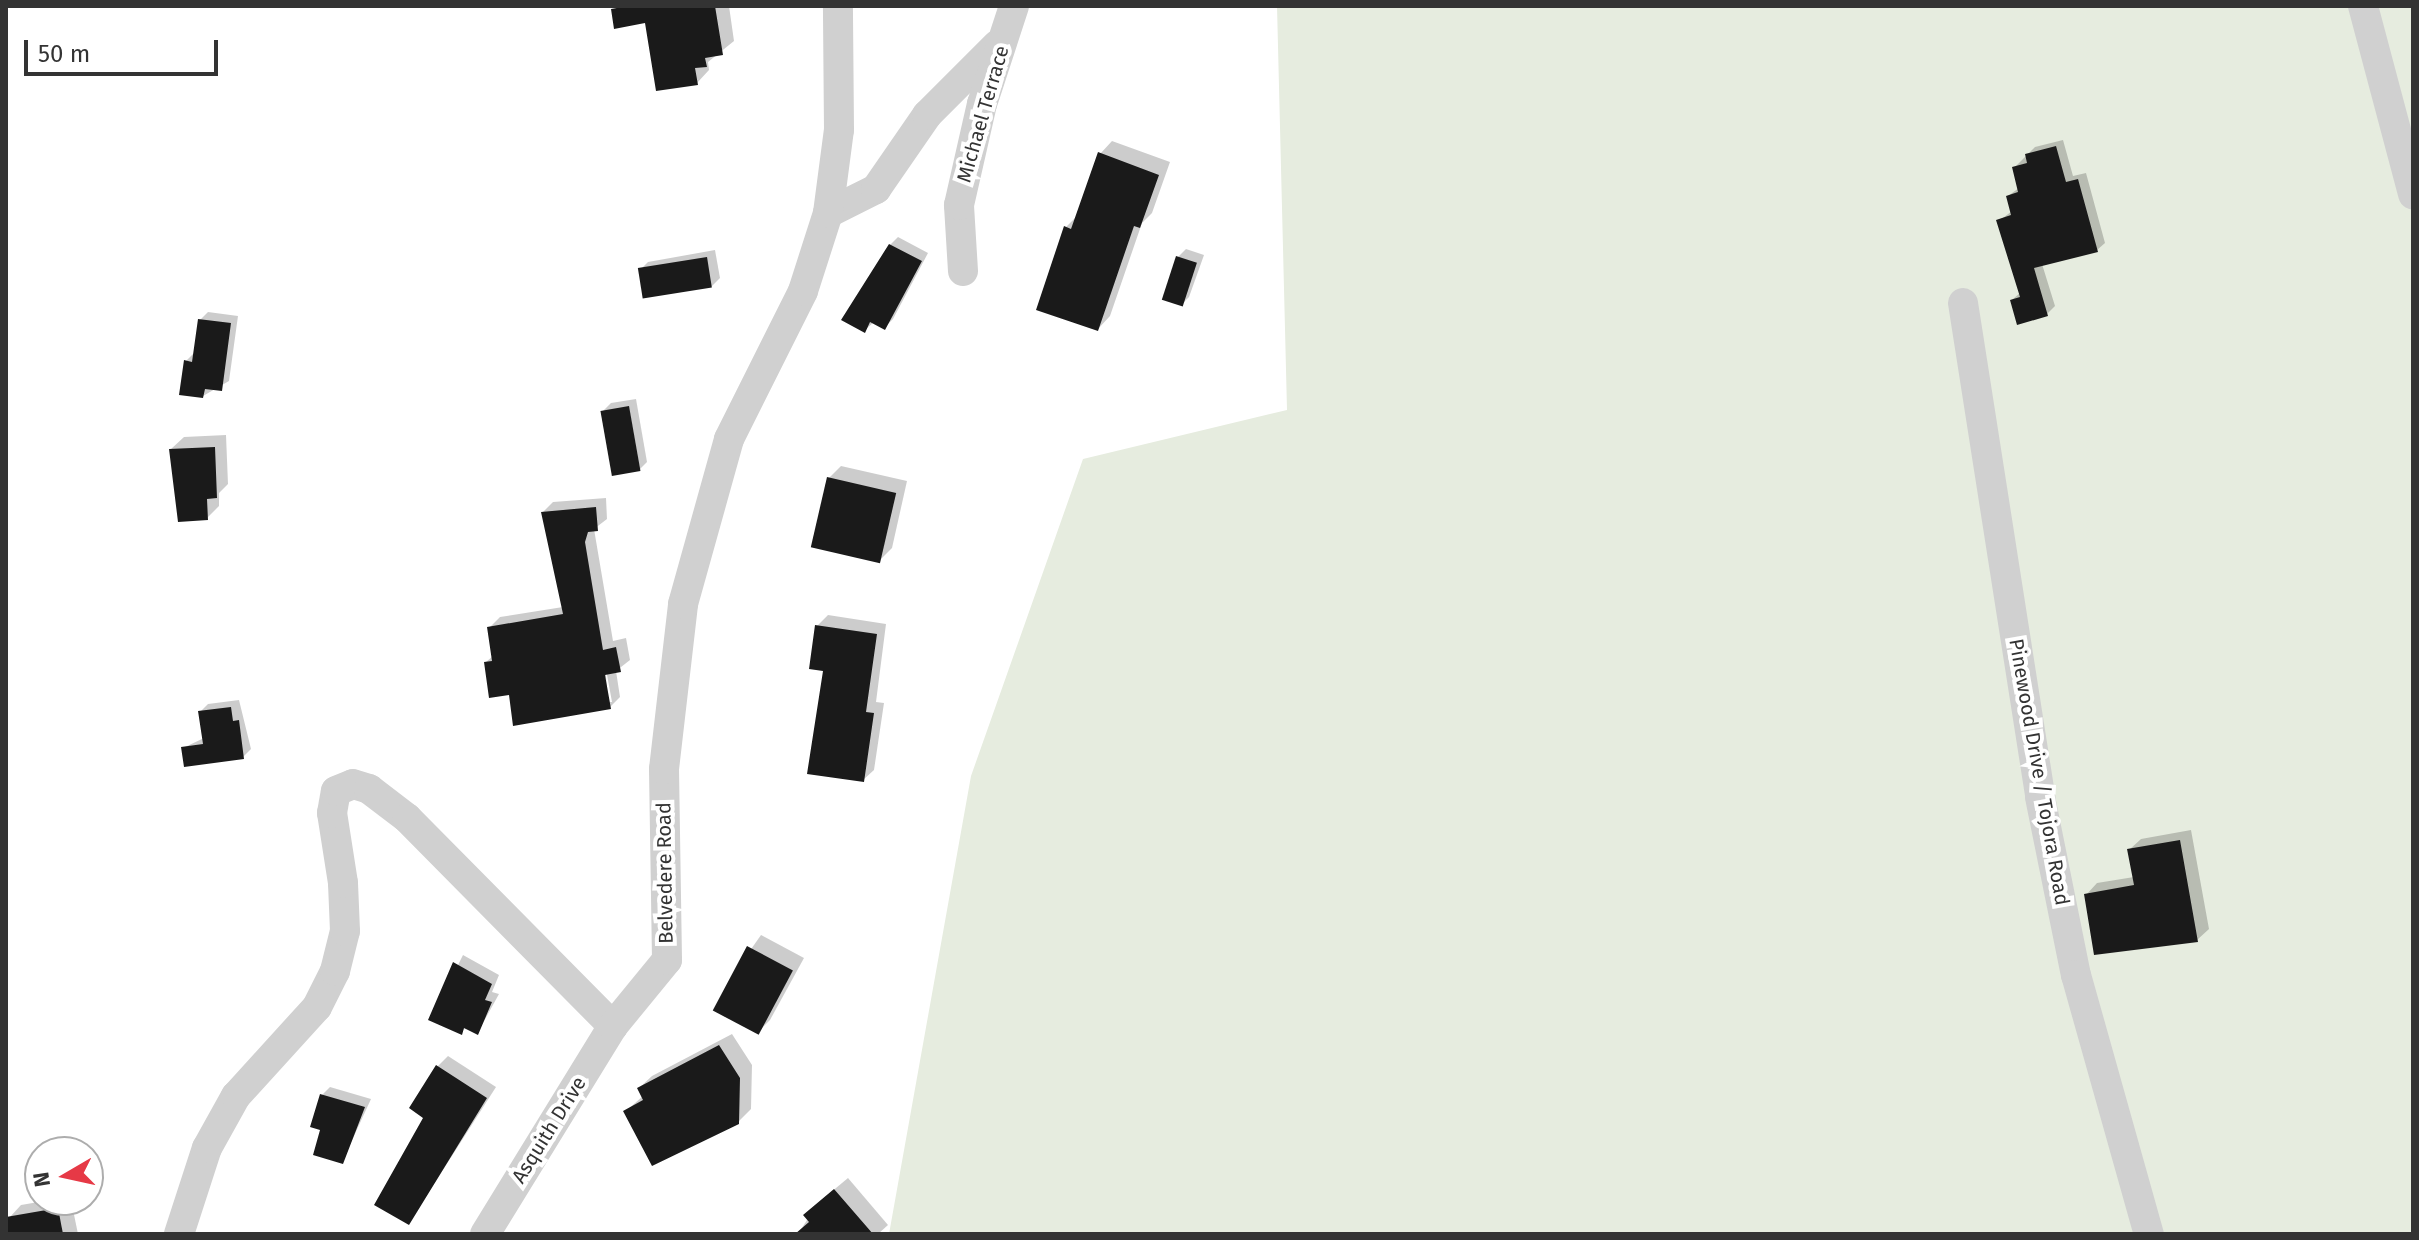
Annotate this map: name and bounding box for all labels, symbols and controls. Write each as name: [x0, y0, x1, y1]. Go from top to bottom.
scale bar: [28, 24, 222, 74]
text: 50 m: [38, 40, 90, 68]
street label: Michael Terrace: [952, 43, 1014, 185]
street label: Pinewood Drive / Tojora Road: [2004, 637, 2074, 907]
street label: Belvedere Road: [652, 802, 678, 944]
street label: Asquith Drive: [507, 1072, 591, 1188]
north arrow: [24, 1136, 104, 1216]
text: N: [27, 1170, 56, 1189]

